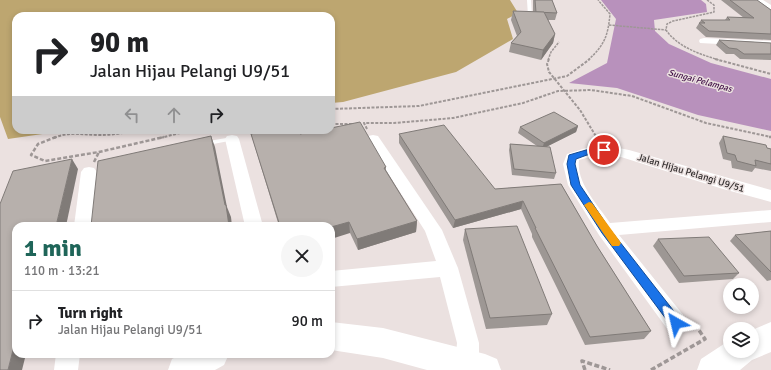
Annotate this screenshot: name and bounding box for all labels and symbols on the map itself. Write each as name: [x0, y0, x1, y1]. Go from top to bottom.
water label: Sungai Pelampas: [667, 67, 734, 95]
pin: [587, 133, 621, 167]
street label: Jalan Hijau Pelangi U9/51: [636, 151, 746, 195]
position arrow: [655, 302, 697, 344]

